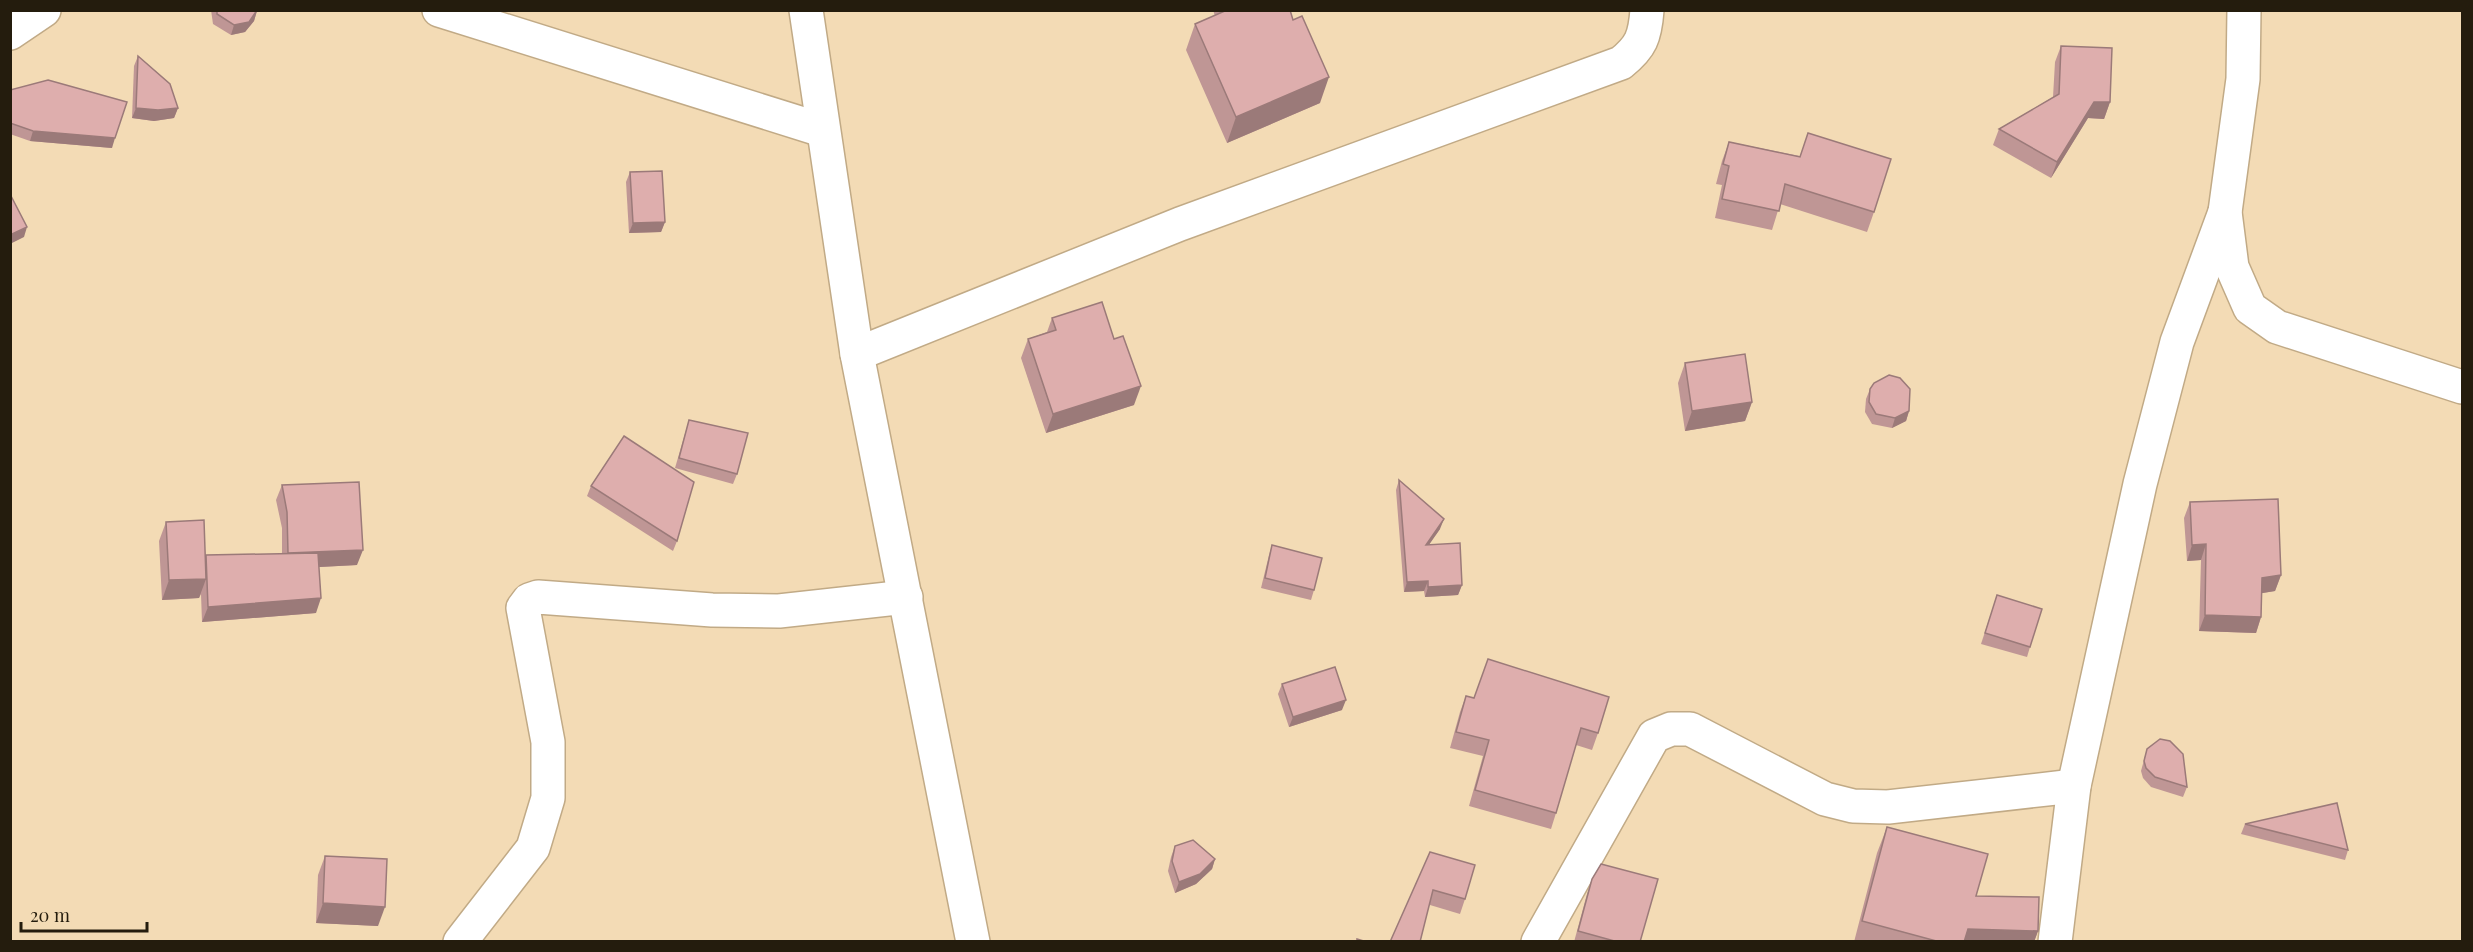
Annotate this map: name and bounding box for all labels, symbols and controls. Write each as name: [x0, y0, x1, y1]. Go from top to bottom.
scale bar: [21, 895, 147, 933]
text: 20 m: [30, 903, 70, 927]

